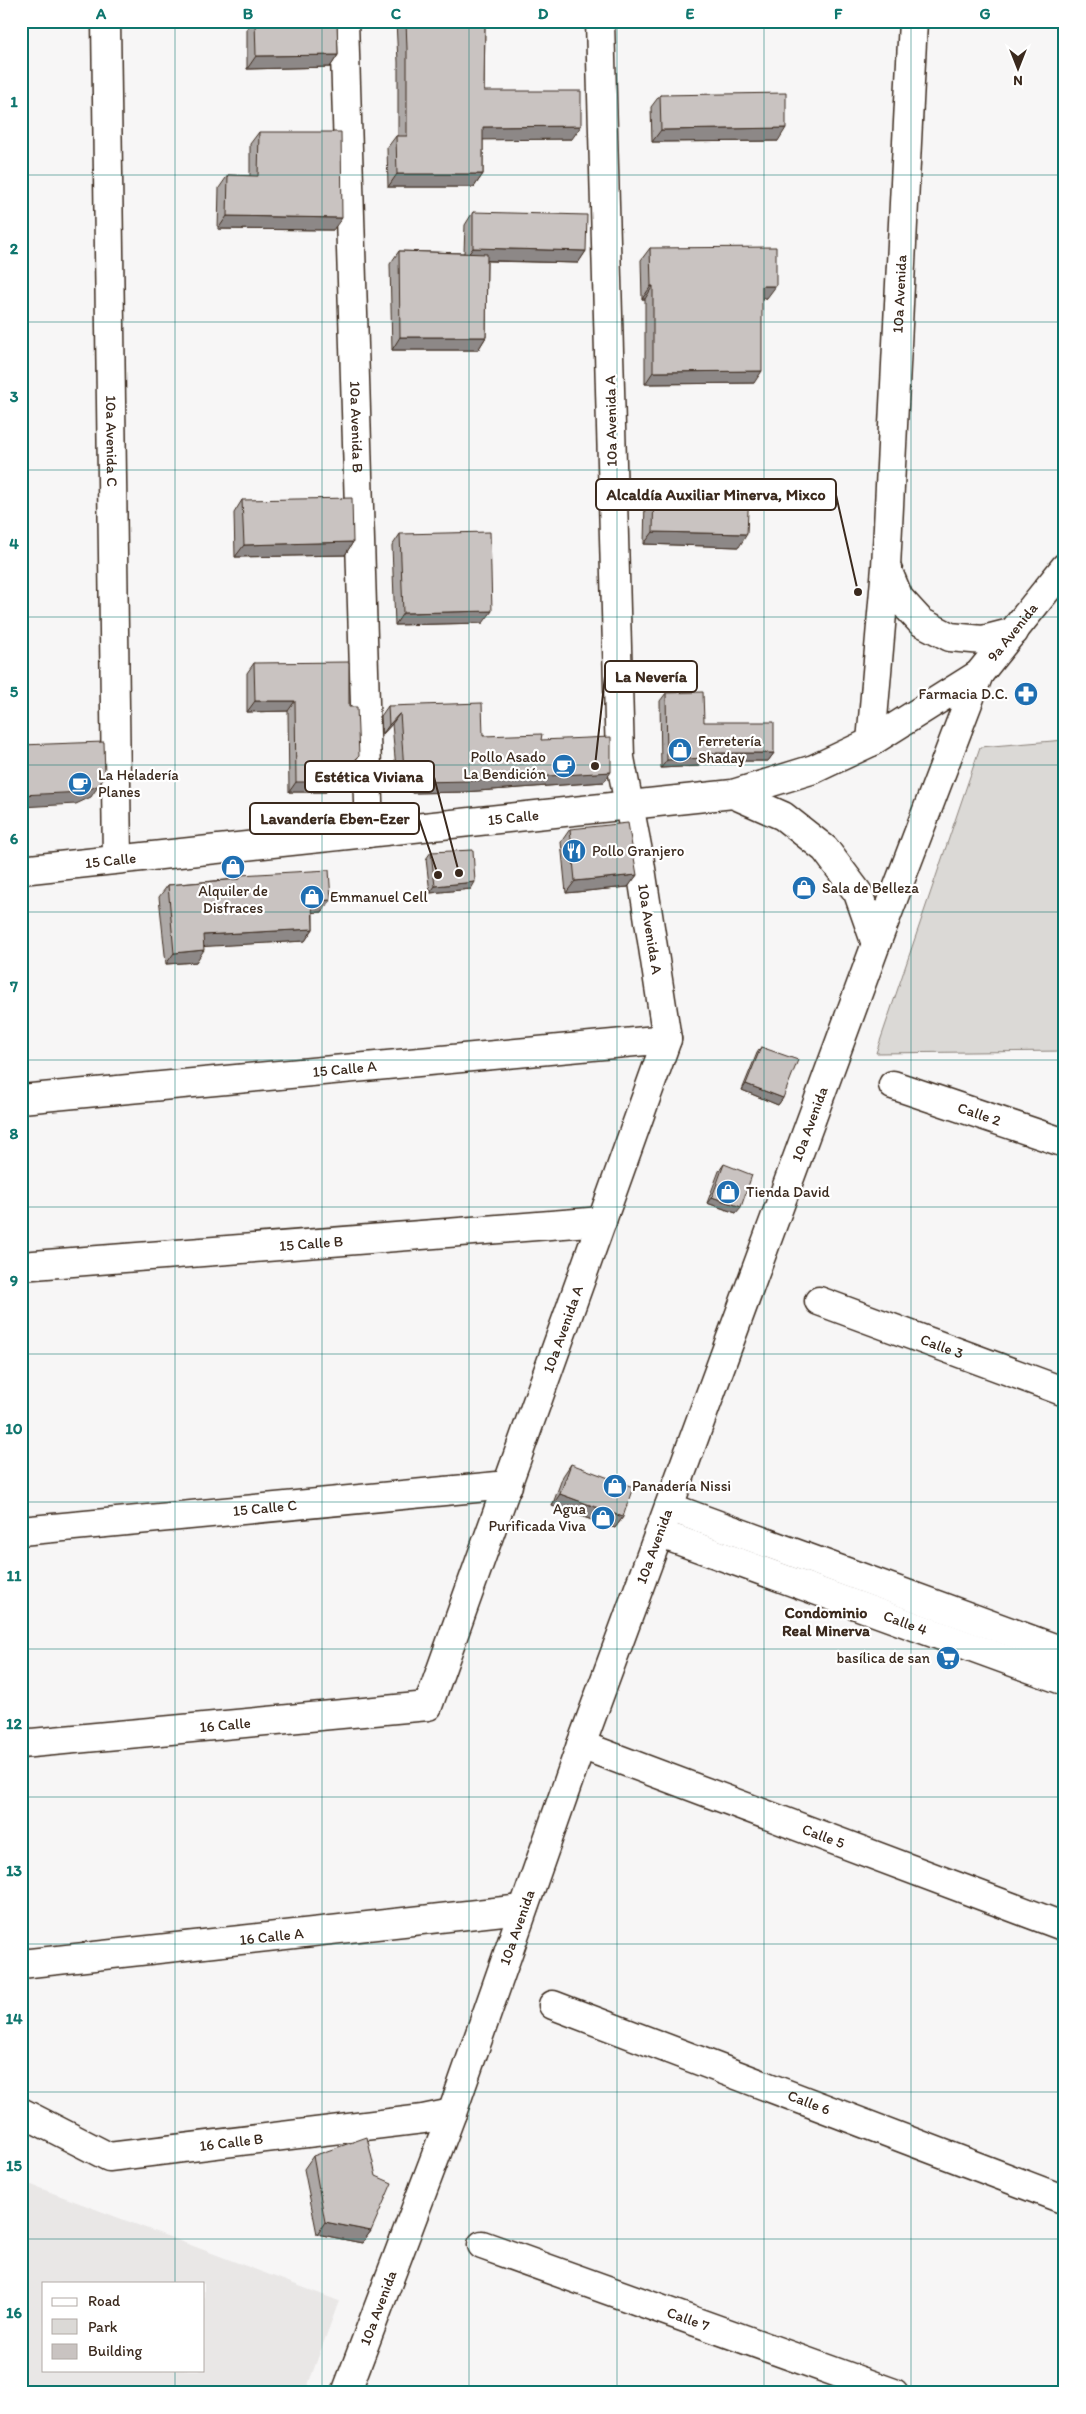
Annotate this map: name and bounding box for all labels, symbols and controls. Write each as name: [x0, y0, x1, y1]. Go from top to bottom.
text: A: [95, 4, 107, 23]
text: B: [243, 4, 254, 23]
text: C: [391, 4, 402, 23]
text: D: [538, 4, 549, 23]
text: E: [686, 4, 695, 23]
text: F: [834, 4, 843, 23]
text: G: [979, 4, 991, 23]
north arrow: [994, 42, 1044, 92]
text: N: [1013, 72, 1023, 89]
text: 1: [10, 92, 18, 111]
text: 2: [10, 239, 19, 258]
street label: 10a Avenida: [889, 254, 910, 334]
street label: 10a Avenida A: [601, 375, 621, 467]
street label: 10a Avenida B: [346, 381, 367, 473]
text: 3: [10, 387, 19, 406]
street label: 10a Avenida C: [102, 395, 121, 487]
callout: Alcaldía Auxiliar Minerva, Mixco: [596, 479, 836, 510]
text: Alcaldía Auxiliar Minerva, Mixco: [605, 485, 826, 504]
text: 4: [9, 534, 19, 553]
street label: 9a Avenida: [983, 599, 1042, 665]
callout: La Nevería: [605, 661, 697, 692]
text: La Nevería: [615, 667, 688, 686]
pharmacy icon: Farmacia D.C.: [1013, 681, 1039, 707]
text: 5: [10, 682, 19, 701]
place label: Farmacia D.C.: [919, 685, 1008, 703]
place label: Ferretería Shaday: [698, 732, 762, 767]
shop icon: Ferretería Shaday: [667, 737, 693, 763]
place label: Pollo Asado La Bendición: [463, 748, 547, 783]
cafe icon: Pollo Asado La Bendición: [551, 753, 577, 779]
callout: Estética Viviana: [305, 761, 434, 792]
place label: La Heladería Planes: [98, 766, 179, 801]
text: Estética Viviana: [315, 767, 424, 786]
cafe icon: La Heladería Planes: [67, 771, 93, 797]
callout: Lavandería Eben-Ezer: [250, 803, 419, 834]
street label: 15 Calle: [487, 806, 540, 829]
text: Lavandería Eben-Ezer: [260, 809, 411, 828]
text: 6: [10, 829, 19, 848]
restaurant icon: Pollo Granjero: [561, 838, 587, 864]
place label: Pollo Granjero: [592, 842, 684, 860]
street label: 15 Calle: [84, 849, 137, 872]
shop icon: Alquiler de Disfraces: [220, 854, 246, 880]
shop icon: Sala de Belleza: [791, 875, 817, 901]
place label: Sala de Belleza: [822, 879, 919, 897]
place label: Alquiler de Disfraces: [198, 882, 268, 917]
street label: 10a Avenida A: [634, 882, 666, 976]
shop icon: Emmanuel Cell: [299, 884, 325, 910]
place label: Emmanuel Cell: [330, 888, 428, 906]
text: 7: [9, 977, 18, 996]
street label: 15 Calle A: [312, 1057, 378, 1081]
street label: 10a Avenida: [788, 1084, 832, 1164]
street label: Calle 2: [955, 1098, 1003, 1130]
text: 8: [10, 1124, 19, 1143]
shop icon: Tienda David: [715, 1179, 741, 1205]
place label: Tienda David: [746, 1183, 831, 1201]
street label: 15 Calle B: [278, 1232, 344, 1255]
text: 9: [10, 1271, 18, 1290]
street label: 10a Avenida A: [539, 1283, 587, 1375]
street label: Calle 3: [918, 1330, 966, 1363]
text: 10: [5, 1419, 23, 1438]
shop icon: Panadería Nissi: [602, 1473, 628, 1499]
place label: Panadería Nissi: [632, 1477, 731, 1495]
street label: 15 Calle C: [232, 1496, 298, 1520]
place label: Agua Purificada Viva: [488, 1500, 587, 1535]
shop icon: Agua Purificada Viva: [590, 1505, 616, 1531]
street label: 10a Avenida: [632, 1506, 676, 1586]
text: 11: [7, 1566, 22, 1585]
district label: Condominio Real Minerva: [782, 1603, 870, 1640]
street label: Calle 4: [881, 1607, 930, 1639]
supermarket icon: basílica de san: [935, 1645, 961, 1671]
place label: basílica de san: [836, 1649, 931, 1667]
text: 12: [6, 1714, 23, 1733]
street label: 16 Calle: [199, 1714, 252, 1736]
street label: Calle 5: [799, 1820, 847, 1852]
text: 13: [6, 1861, 22, 1880]
street label: 10a Avenida: [496, 1887, 539, 1968]
street label: 16 Calle A: [238, 1924, 305, 1949]
text: 14: [5, 2009, 23, 2028]
street label: Calle 6: [785, 2086, 833, 2119]
street label: 16 Calle B: [198, 2129, 264, 2155]
text: 15: [6, 2156, 23, 2175]
street label: 10a Avenida: [356, 2268, 401, 2348]
legend: [42, 2282, 205, 2372]
text: Road: [88, 2292, 121, 2310]
text: 16: [6, 2303, 22, 2322]
street label: Calle 7: [664, 2303, 712, 2335]
text: Park: [88, 2318, 118, 2336]
text: Building: [88, 2342, 142, 2360]

